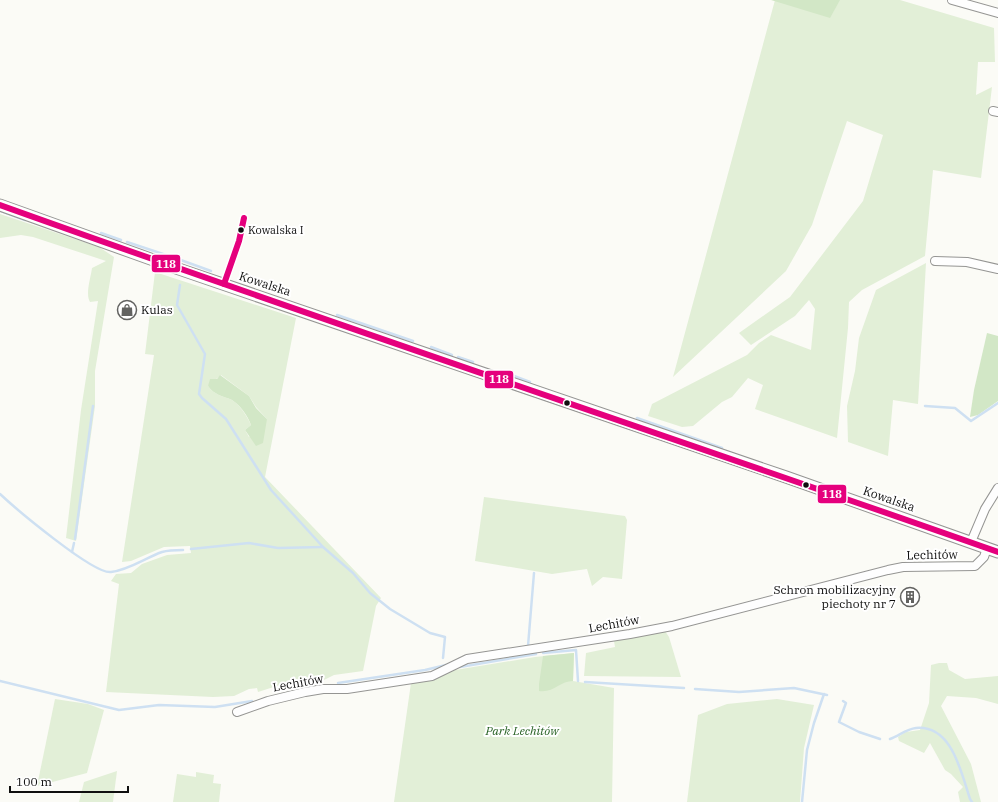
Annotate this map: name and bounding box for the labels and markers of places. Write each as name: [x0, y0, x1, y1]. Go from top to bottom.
place label: Kowalska I: [248, 223, 304, 237]
marker: Kowalska I: [236, 225, 246, 235]
shop icon: Kulas: [116, 299, 138, 321]
place label: Kulas: [141, 302, 173, 317]
unlabelled marker: [562, 398, 572, 408]
unlabelled marker: [801, 480, 811, 490]
place label: Schron mobilizacyjny piechoty nr 7: [773, 582, 897, 611]
building icon: Schron mobilizacyjny piechoty nr 7: [899, 586, 921, 608]

